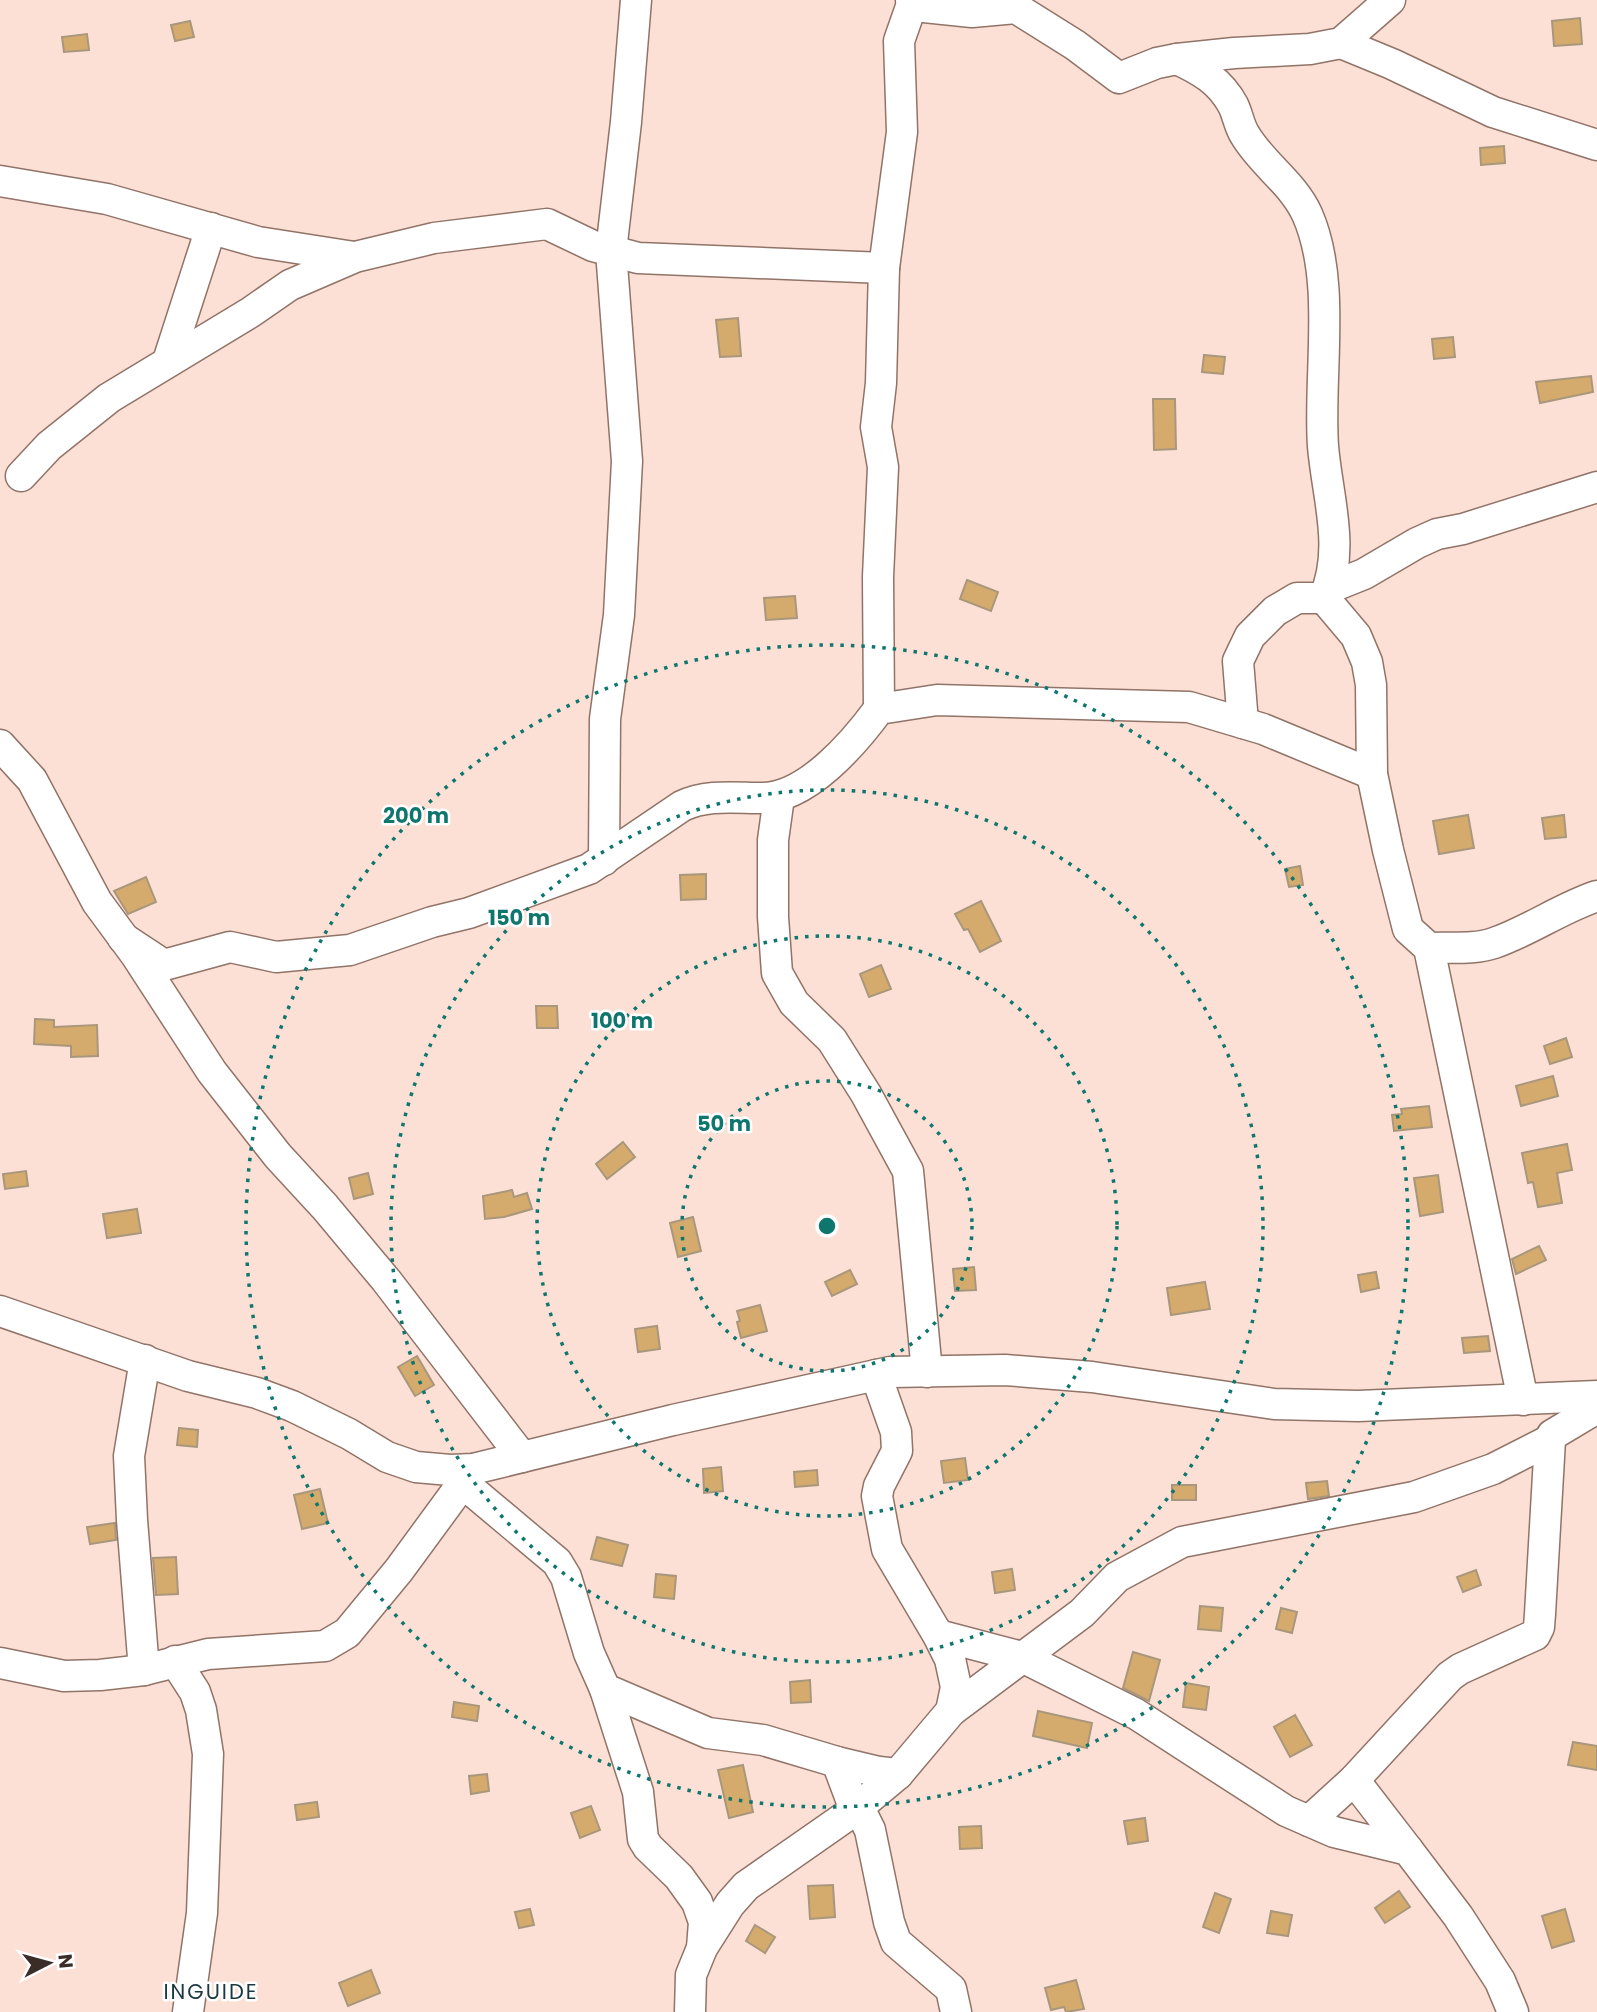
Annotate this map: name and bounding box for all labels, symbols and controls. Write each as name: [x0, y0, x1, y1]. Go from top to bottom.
text: 200 m: [383, 801, 449, 830]
text: 150 m: [488, 903, 550, 932]
text: 100 m: [591, 1006, 653, 1035]
text: 50 m: [697, 1109, 751, 1138]
centre of rings: [815, 1214, 839, 1238]
north arrow: [14, 1928, 84, 1998]
text: N: [51, 1953, 80, 1970]
district label: INGUIDE: [163, 1977, 259, 2006]

